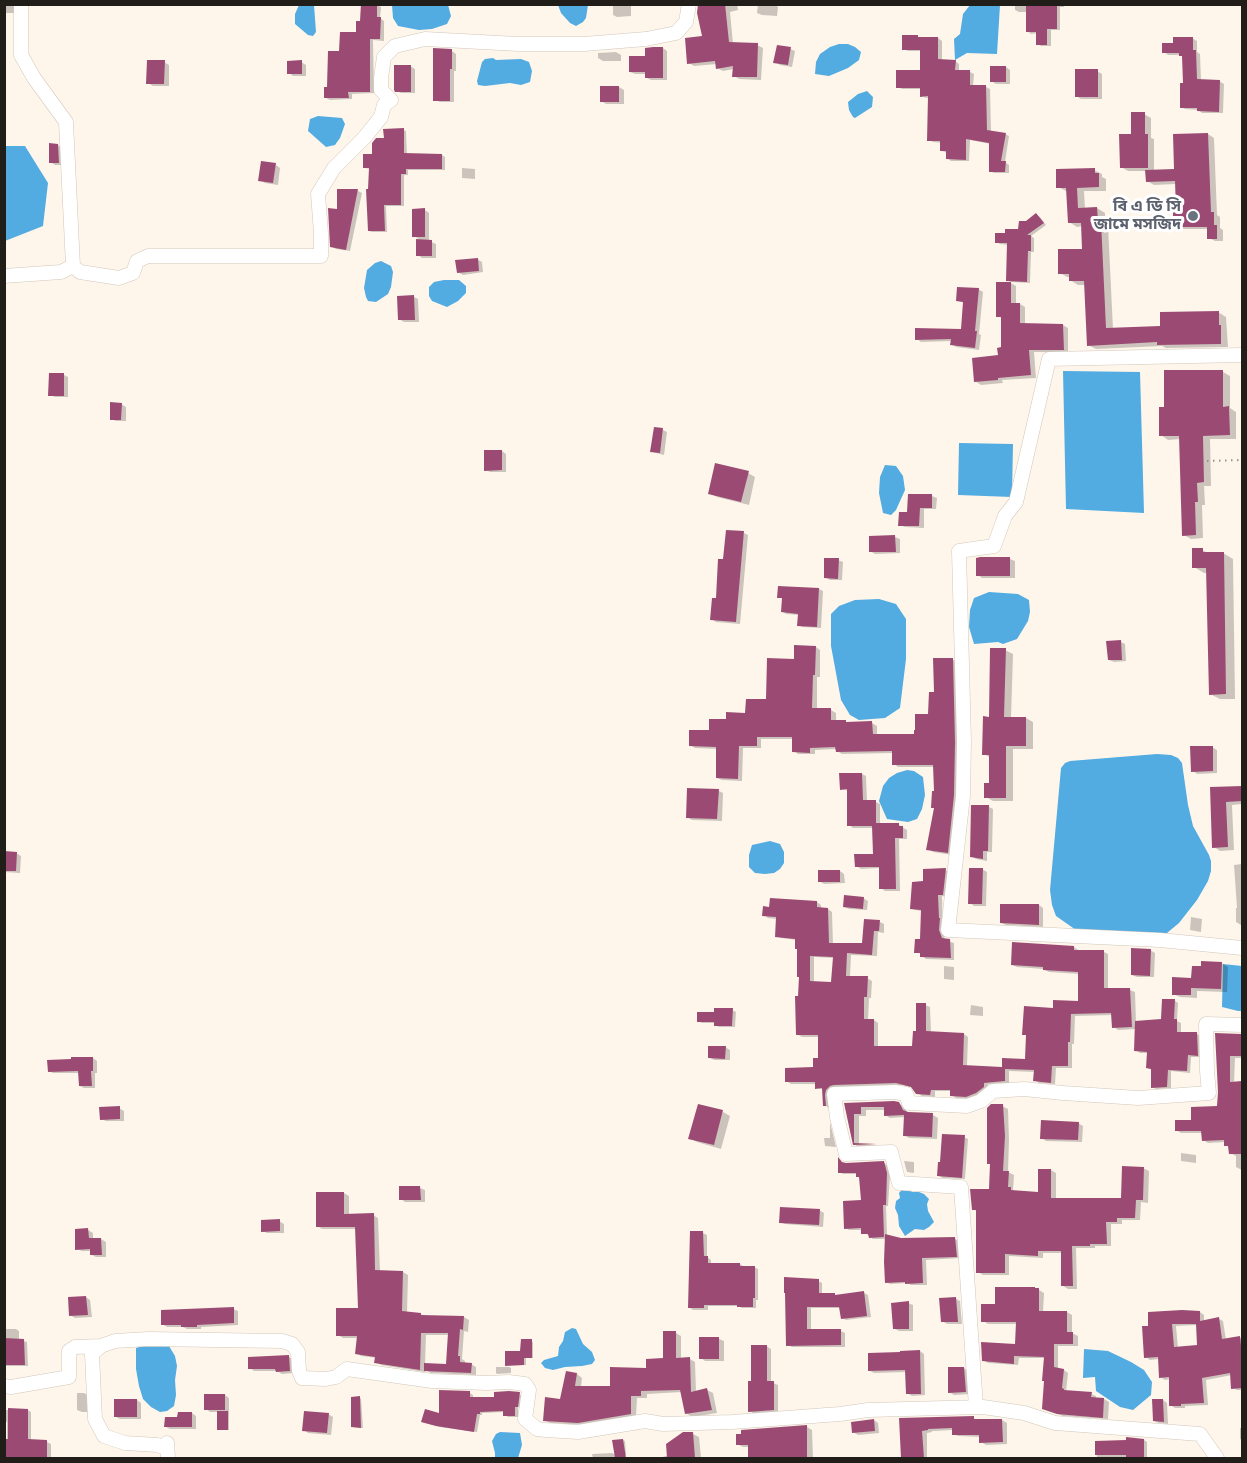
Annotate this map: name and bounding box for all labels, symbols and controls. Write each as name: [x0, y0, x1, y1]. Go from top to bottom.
place label: বি এ ডি সি জামে মসজিদ: [1094, 197, 1181, 235]
marker: বি এ ডি সি জামে মসজিদ: [1186, 209, 1200, 223]

